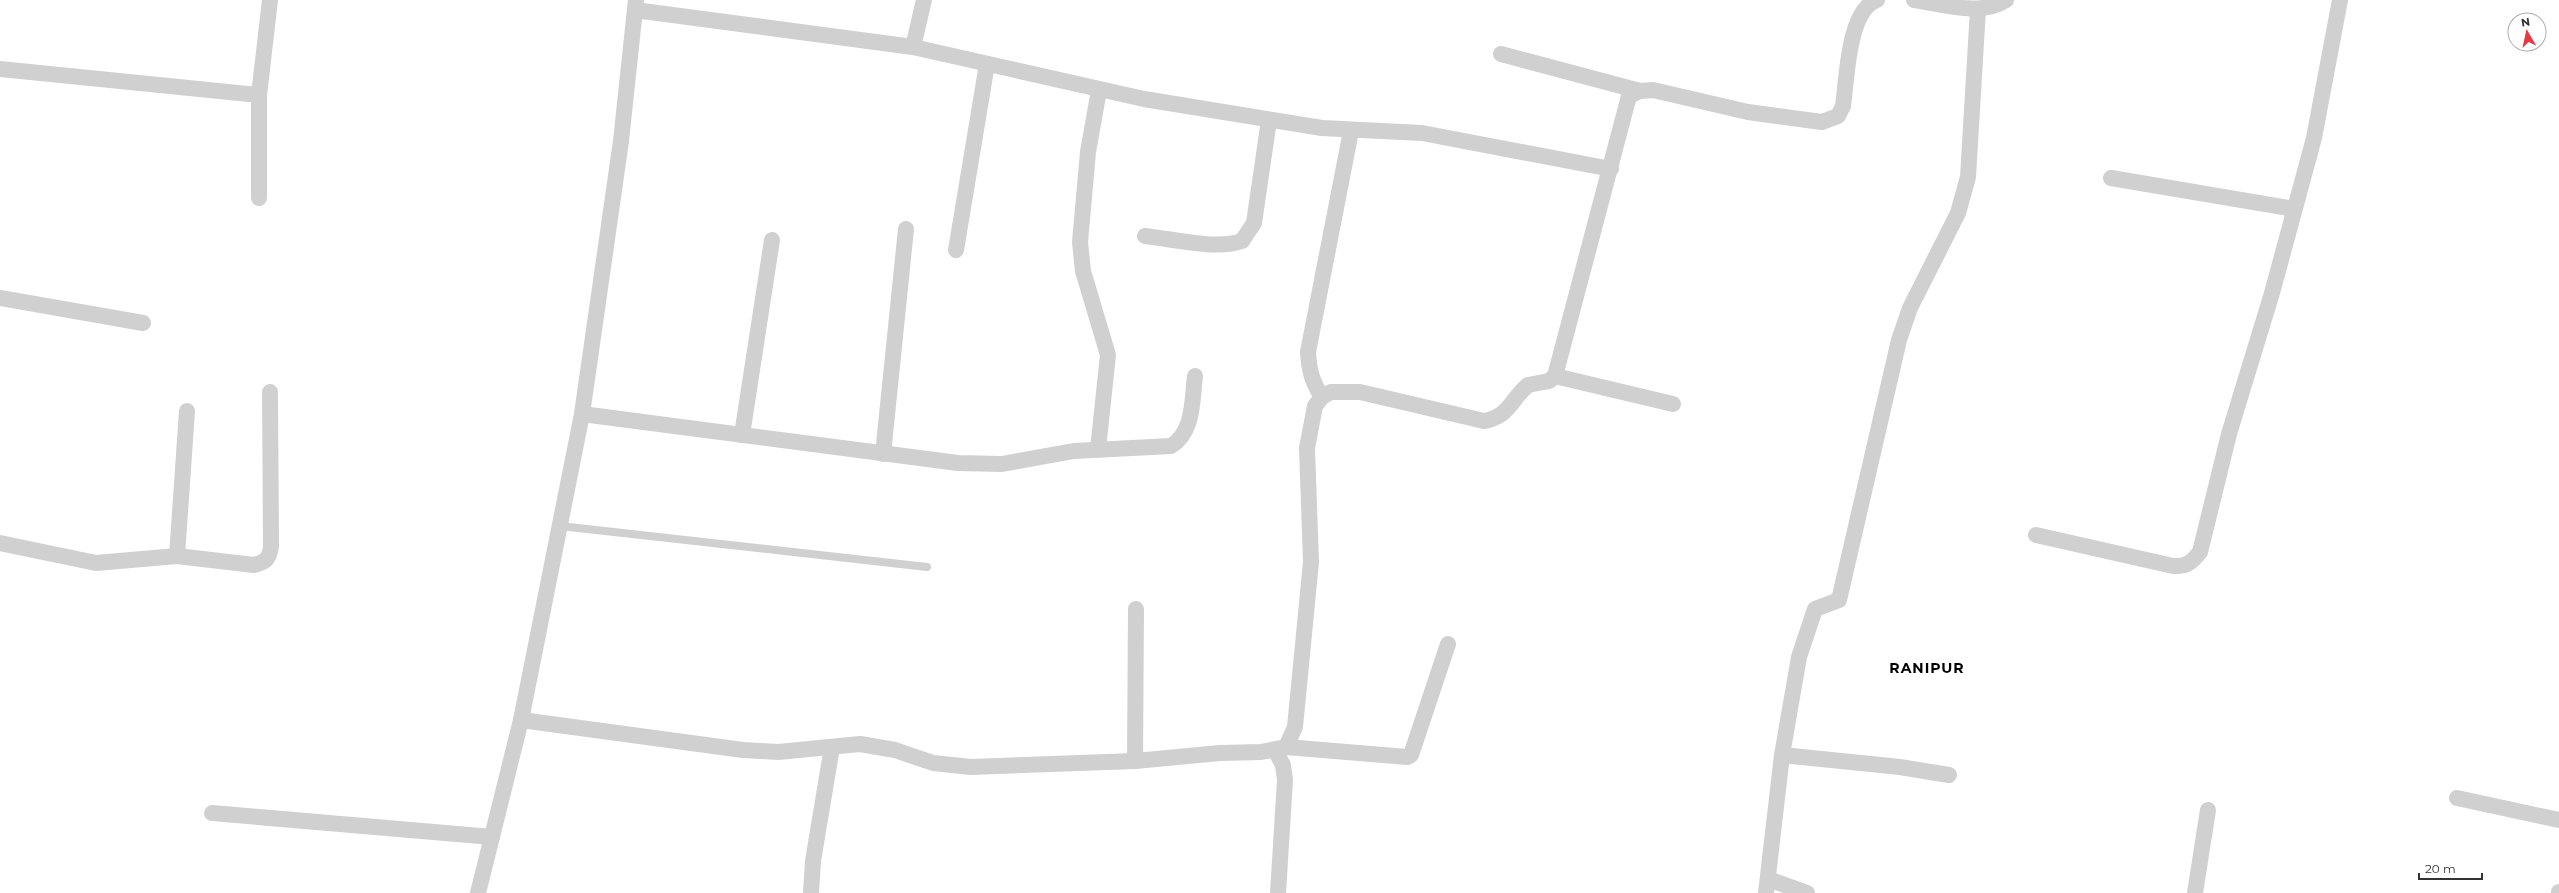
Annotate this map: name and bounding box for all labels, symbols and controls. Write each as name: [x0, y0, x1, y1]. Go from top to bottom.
north arrow: [2507, 12, 2547, 52]
text: N: [2520, 15, 2531, 30]
district label: RANIPUR: [1889, 659, 1965, 677]
scale bar: [2419, 855, 2482, 881]
text: 20 m: [2425, 861, 2456, 876]

